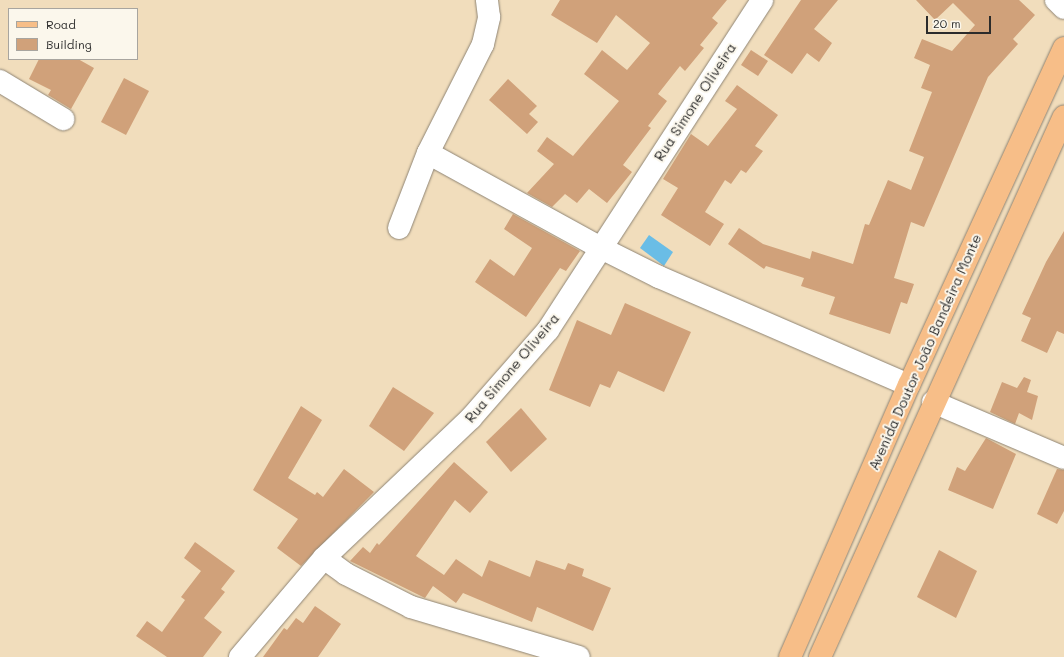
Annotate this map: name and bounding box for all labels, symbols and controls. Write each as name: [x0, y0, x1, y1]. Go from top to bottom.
legend: [8, 8, 138, 60]
scale bar: [928, 8, 993, 34]
text: 20 m: [933, 15, 961, 31]
text: Road: [46, 16, 76, 32]
text: Building: [46, 36, 92, 52]
street label: Rua Simone Oliveira: [651, 40, 739, 164]
street label: Avenida Doutor João Bandeira Monte: [865, 231, 985, 473]
street label: Rua Simone Oliveira: [461, 310, 563, 426]

